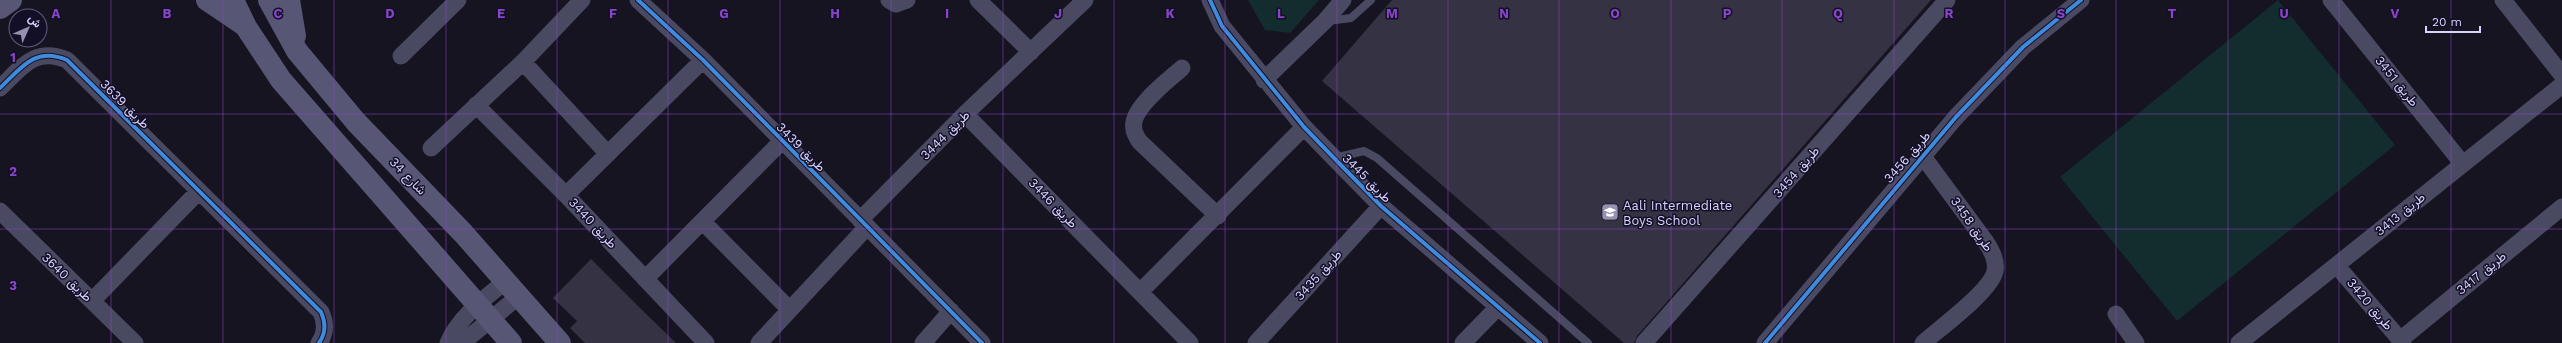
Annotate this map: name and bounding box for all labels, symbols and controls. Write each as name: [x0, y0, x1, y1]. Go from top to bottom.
text: A: [52, 6, 61, 21]
text: B: [163, 6, 172, 21]
text: C: [274, 6, 283, 21]
text: D: [385, 6, 395, 21]
text: E: [497, 6, 505, 21]
text: F: [609, 6, 617, 21]
text: G: [719, 6, 729, 21]
text: H: [830, 6, 840, 21]
text: I: [945, 6, 949, 21]
text: J: [1054, 6, 1062, 21]
text: K: [1165, 6, 1175, 21]
text: L: [1277, 6, 1285, 21]
text: M: [1386, 6, 1398, 21]
text: N: [1499, 6, 1509, 21]
text: O: [1610, 6, 1620, 21]
text: P: [1723, 6, 1732, 21]
text: Q: [1833, 6, 1843, 21]
text: R: [1945, 6, 1954, 21]
text: S: [2057, 6, 2066, 21]
text: T: [2168, 6, 2177, 21]
text: U: [2279, 6, 2289, 21]
text: V: [2391, 6, 2400, 21]
north arrow: [8, 8, 48, 48]
scale bar: [2426, 8, 2480, 34]
text: ش: [25, 12, 44, 31]
text: 20 m: [2432, 15, 2462, 29]
text: 1: [10, 50, 16, 65]
street label: طريق 3451: [2371, 53, 2422, 110]
street label: طريق 3639: [97, 76, 153, 132]
street label: طريق 3444: [917, 107, 973, 163]
street label: طريق 3439: [773, 119, 829, 175]
street label: طريق 3456: [1881, 128, 1934, 186]
street label: طريق 3454: [1770, 143, 1823, 201]
street label: طريق 3445: [1339, 150, 1395, 206]
street label: شارع 34: [385, 154, 429, 199]
text: 2: [9, 164, 17, 179]
street label: طريق 3446: [1025, 175, 1080, 232]
street label: طريق 3413: [2372, 189, 2429, 239]
street label: طريق 3458: [1947, 194, 1996, 255]
street label: طريق 3440: [565, 195, 620, 252]
place label: Aali Intermediate Boys School: [1623, 198, 1732, 228]
school or university icon: Aali Intermediate Boys School: [1600, 202, 1620, 222]
street label: طريق 3435: [1291, 247, 1345, 304]
street label: طريق 3417: [2453, 248, 2510, 298]
street label: طريق 3640: [38, 250, 95, 305]
street label: طريق 3420: [2343, 275, 2396, 334]
text: 3: [9, 278, 17, 293]

